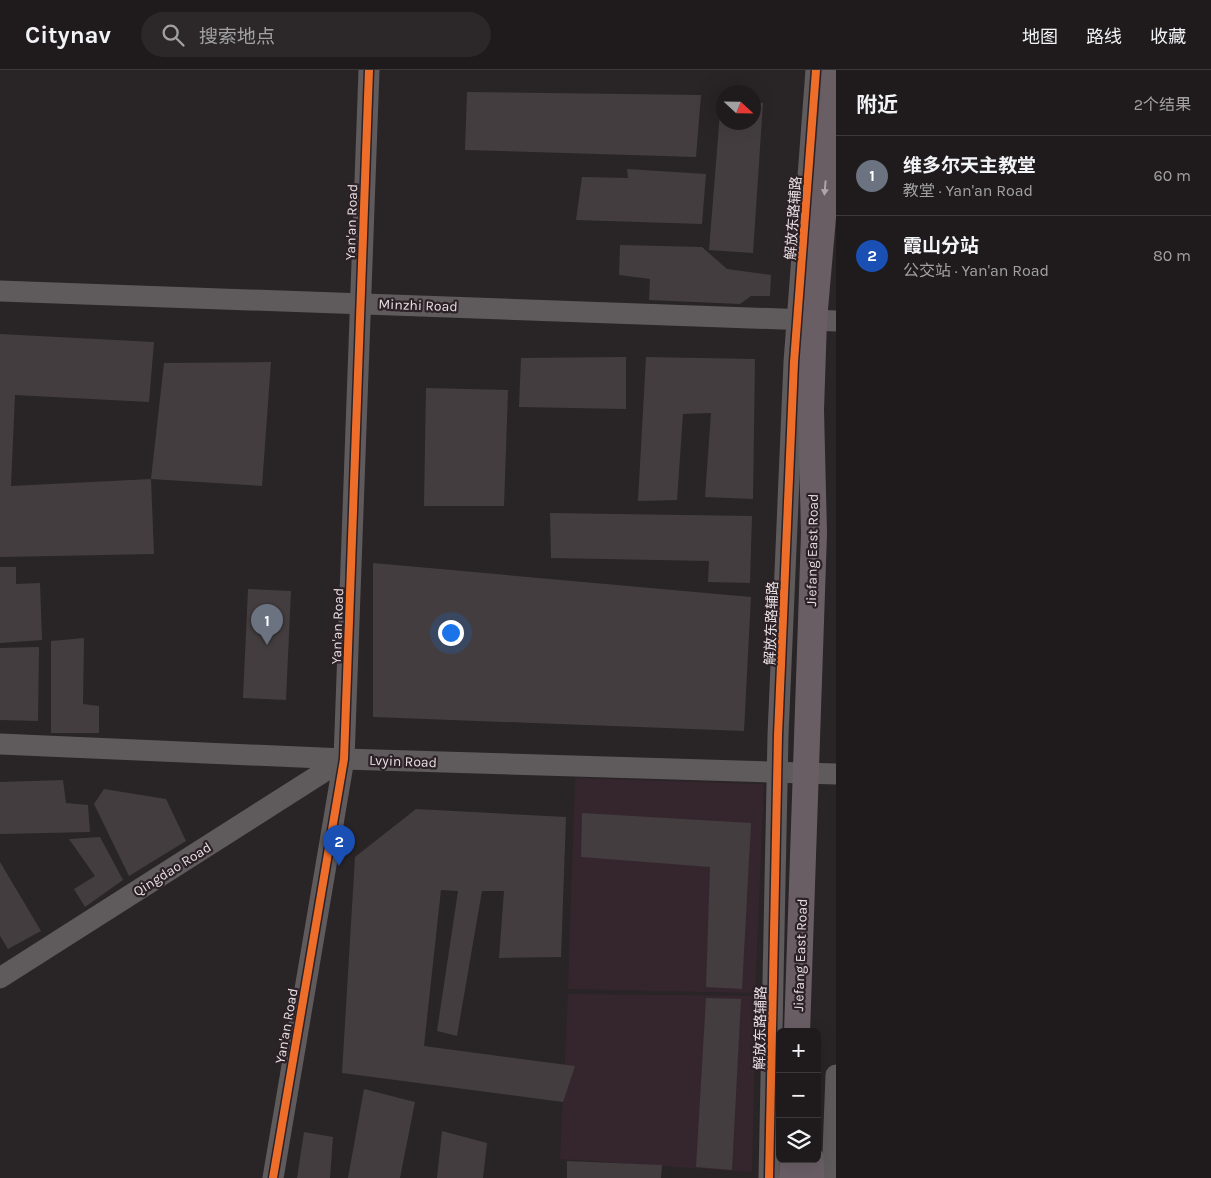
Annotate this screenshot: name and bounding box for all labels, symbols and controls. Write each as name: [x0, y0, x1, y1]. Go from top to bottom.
search box: [141, 12, 491, 57]
text: Citynav: [25, 21, 111, 49]
icon: search: [159, 21, 187, 49]
text: 搜索地点: [199, 26, 275, 48]
text: 地图: [1022, 26, 1058, 48]
text: 路线: [1086, 26, 1122, 48]
text: 收藏: [1150, 26, 1186, 48]
north arrow: [716, 85, 761, 130]
text: 附近: [856, 93, 898, 117]
text: 2个结果: [1134, 95, 1191, 114]
text: 维多尔天主教堂: [903, 155, 1036, 177]
text: 1: [869, 166, 875, 185]
text: 60 m: [1154, 166, 1191, 185]
street label: 解放东路辅路: [782, 176, 805, 261]
one-way arrow: [821, 181, 829, 197]
text: 教堂 · Yan'an Road: [903, 181, 1033, 200]
street label: Yan'an Road: [342, 183, 361, 261]
text: 霞山分站: [903, 235, 979, 257]
text: 2: [867, 246, 877, 265]
text: 80 m: [1153, 246, 1191, 265]
text: 公交站 · Yan'an Road: [903, 261, 1049, 280]
street label: Minzhi Road: [378, 296, 458, 315]
street label: Jiefang East Road: [803, 493, 822, 607]
street label: 解放东路辅路: [762, 581, 781, 665]
street label: Yan'an Road: [328, 587, 347, 665]
pin: 1: [251, 604, 283, 645]
your location: [438, 620, 464, 646]
street label: Lvyin Road: [369, 752, 437, 771]
pin: 2: [323, 825, 355, 866]
street label: Qingdao Road: [130, 839, 214, 900]
street label: Jiefang East Road: [790, 898, 811, 1012]
street label: 解放东路辅路: [751, 986, 770, 1070]
street label: Yan'an Road: [271, 987, 302, 1065]
map controls: [776, 1028, 821, 1163]
button: +: [776, 1028, 821, 1073]
button: −: [776, 1073, 821, 1118]
button: layers: [776, 1118, 821, 1163]

